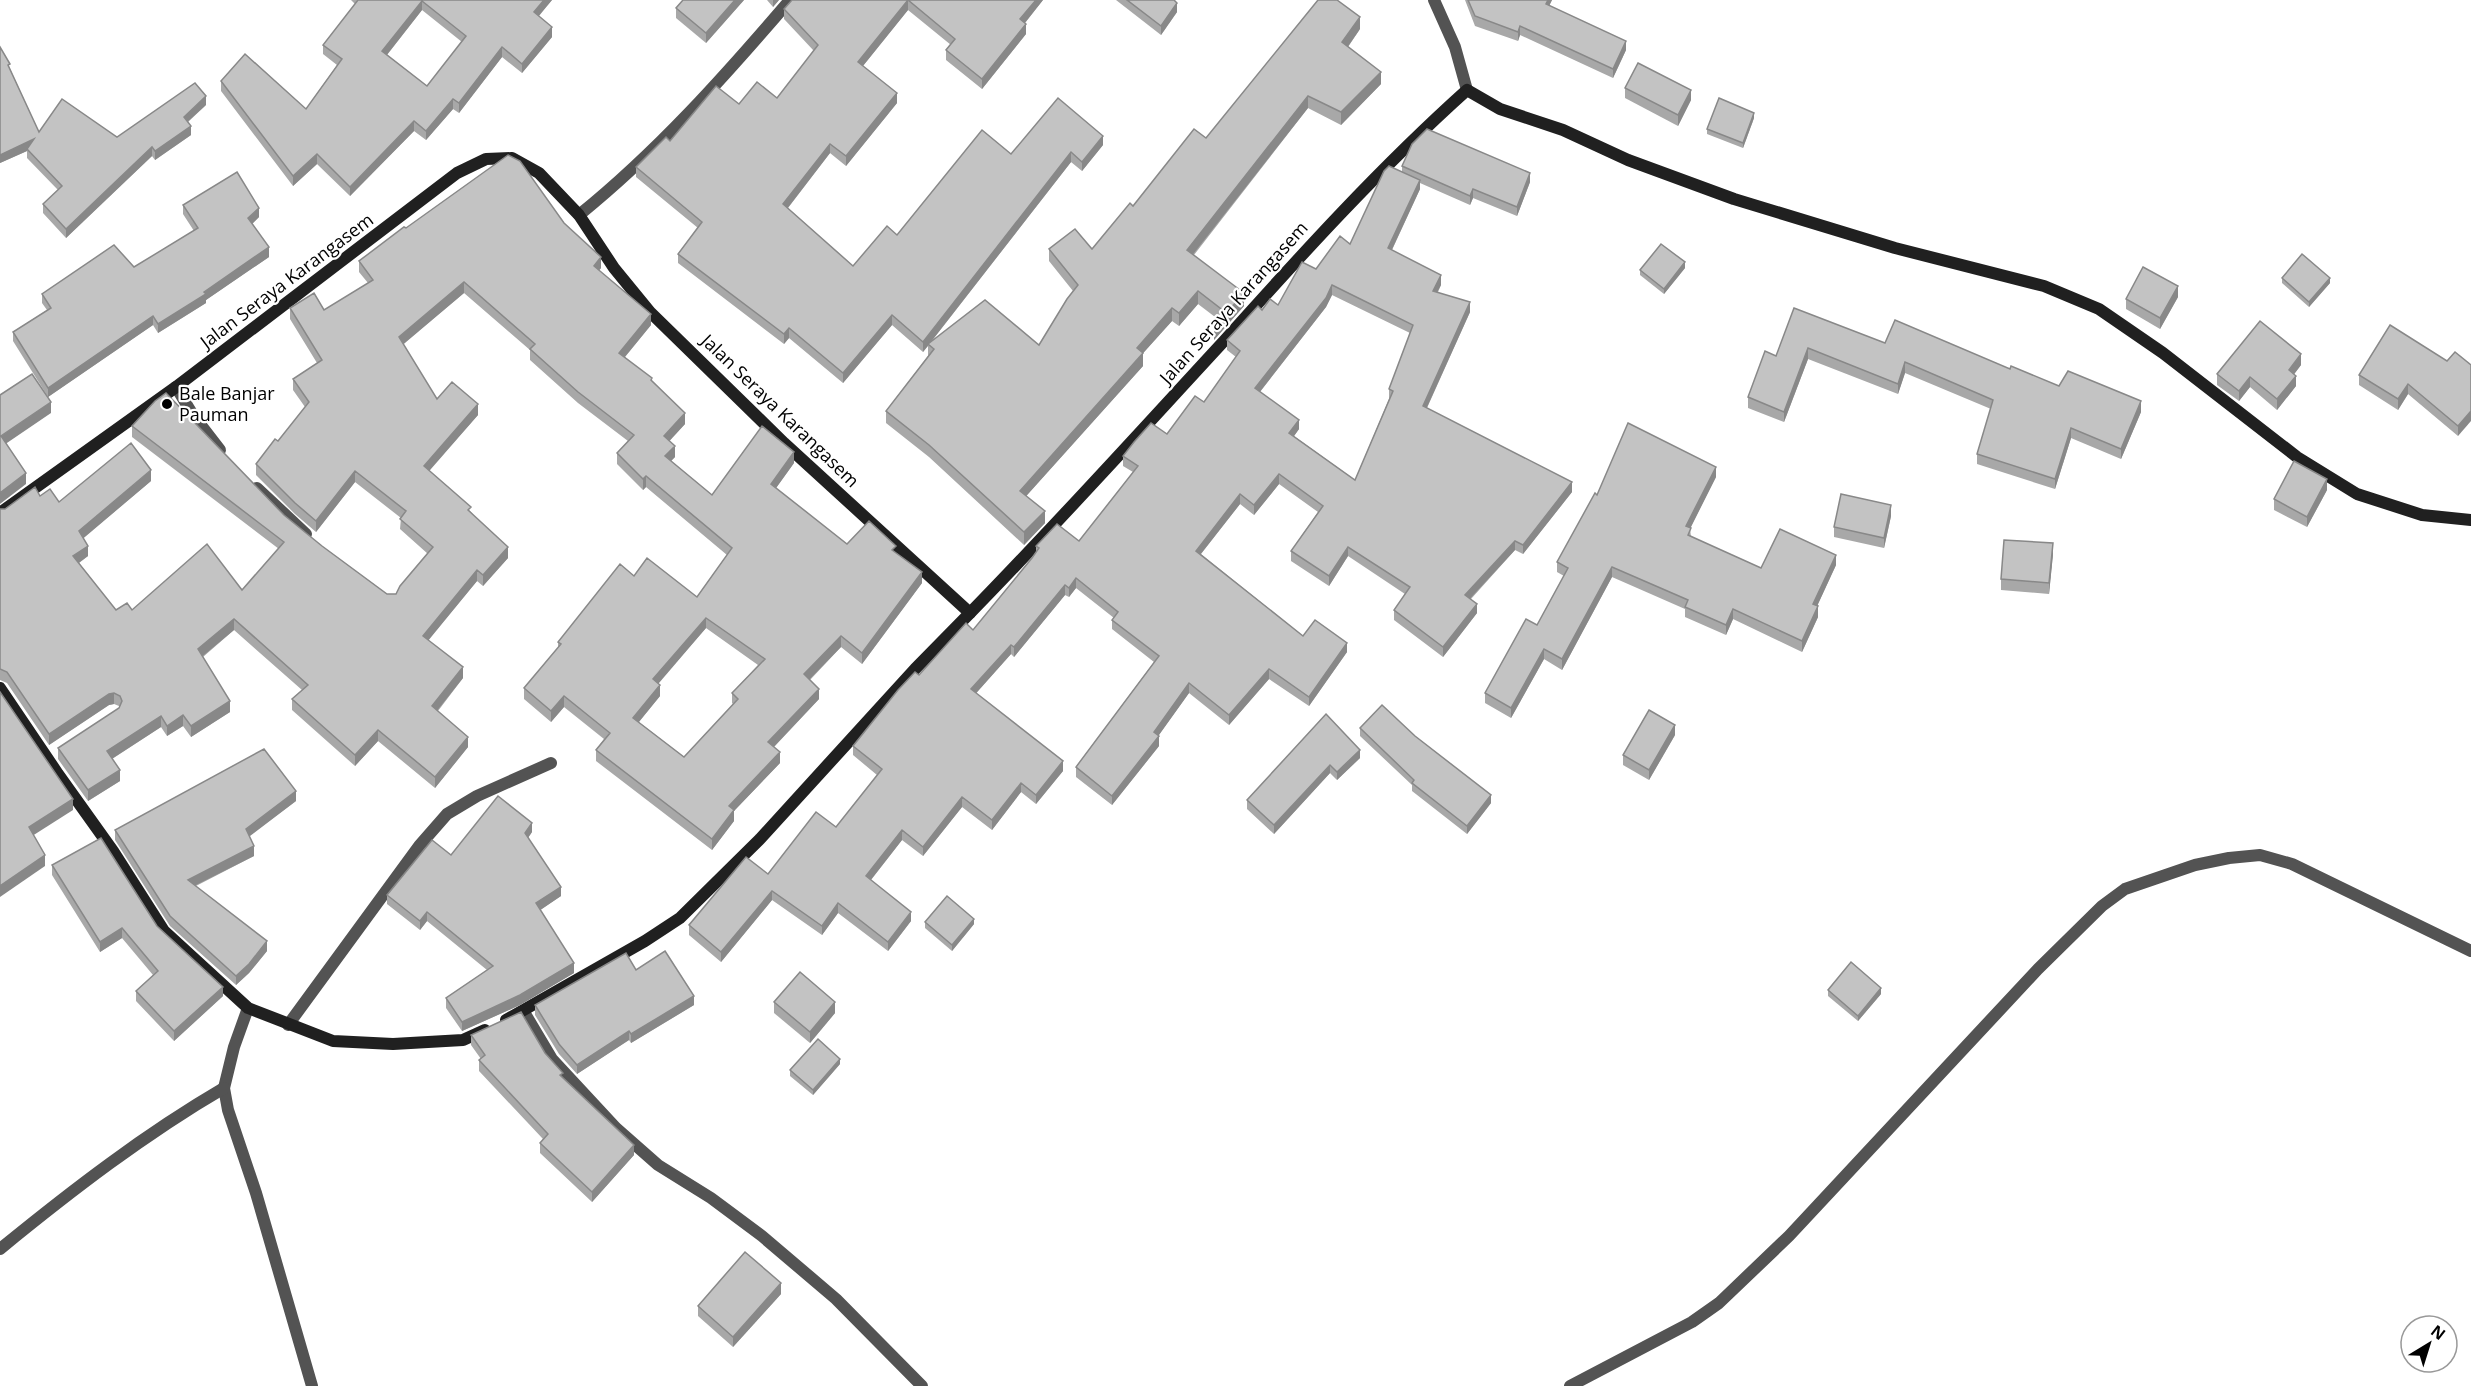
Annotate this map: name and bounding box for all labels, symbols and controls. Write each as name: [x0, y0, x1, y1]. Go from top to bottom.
street label: Jalan Seraya Karangasem: [193, 207, 378, 354]
street label: Jalan Seraya Karangasem: [1153, 216, 1313, 390]
street label: Jalan Seraya Karangasem: [695, 327, 865, 492]
place label: Bale Banjar Pauman: [179, 381, 275, 426]
marker: Bale Banjar Pauman: [160, 397, 174, 411]
north arrow: [2399, 1314, 2459, 1374]
text: N: [2426, 1320, 2450, 1345]

